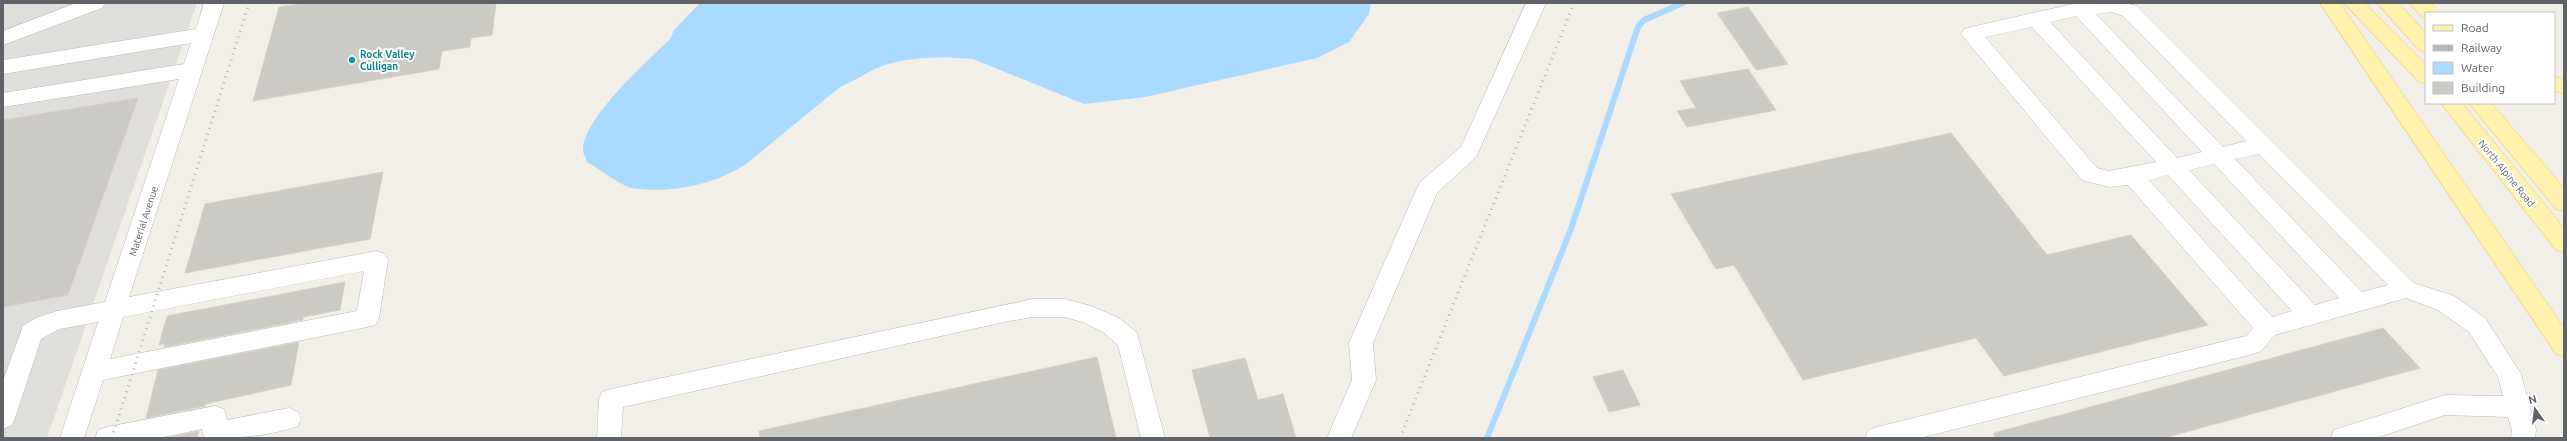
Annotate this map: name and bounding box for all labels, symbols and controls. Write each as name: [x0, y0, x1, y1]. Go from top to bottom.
legend: [2425, 12, 2555, 104]
text: Road: [2461, 21, 2489, 34]
text: Railway: [2461, 41, 2502, 54]
place label: Rock Valley Culligan: [360, 49, 415, 72]
marker: Rock Valley Culligan: [347, 55, 357, 65]
text: Water: [2461, 61, 2494, 74]
text: Building: [2461, 81, 2505, 94]
street label: North Alpine Road: [2476, 138, 2537, 209]
street label: Material Avenue: [127, 185, 160, 258]
north arrow: [2515, 389, 2555, 429]
text: N: [2527, 392, 2538, 406]

